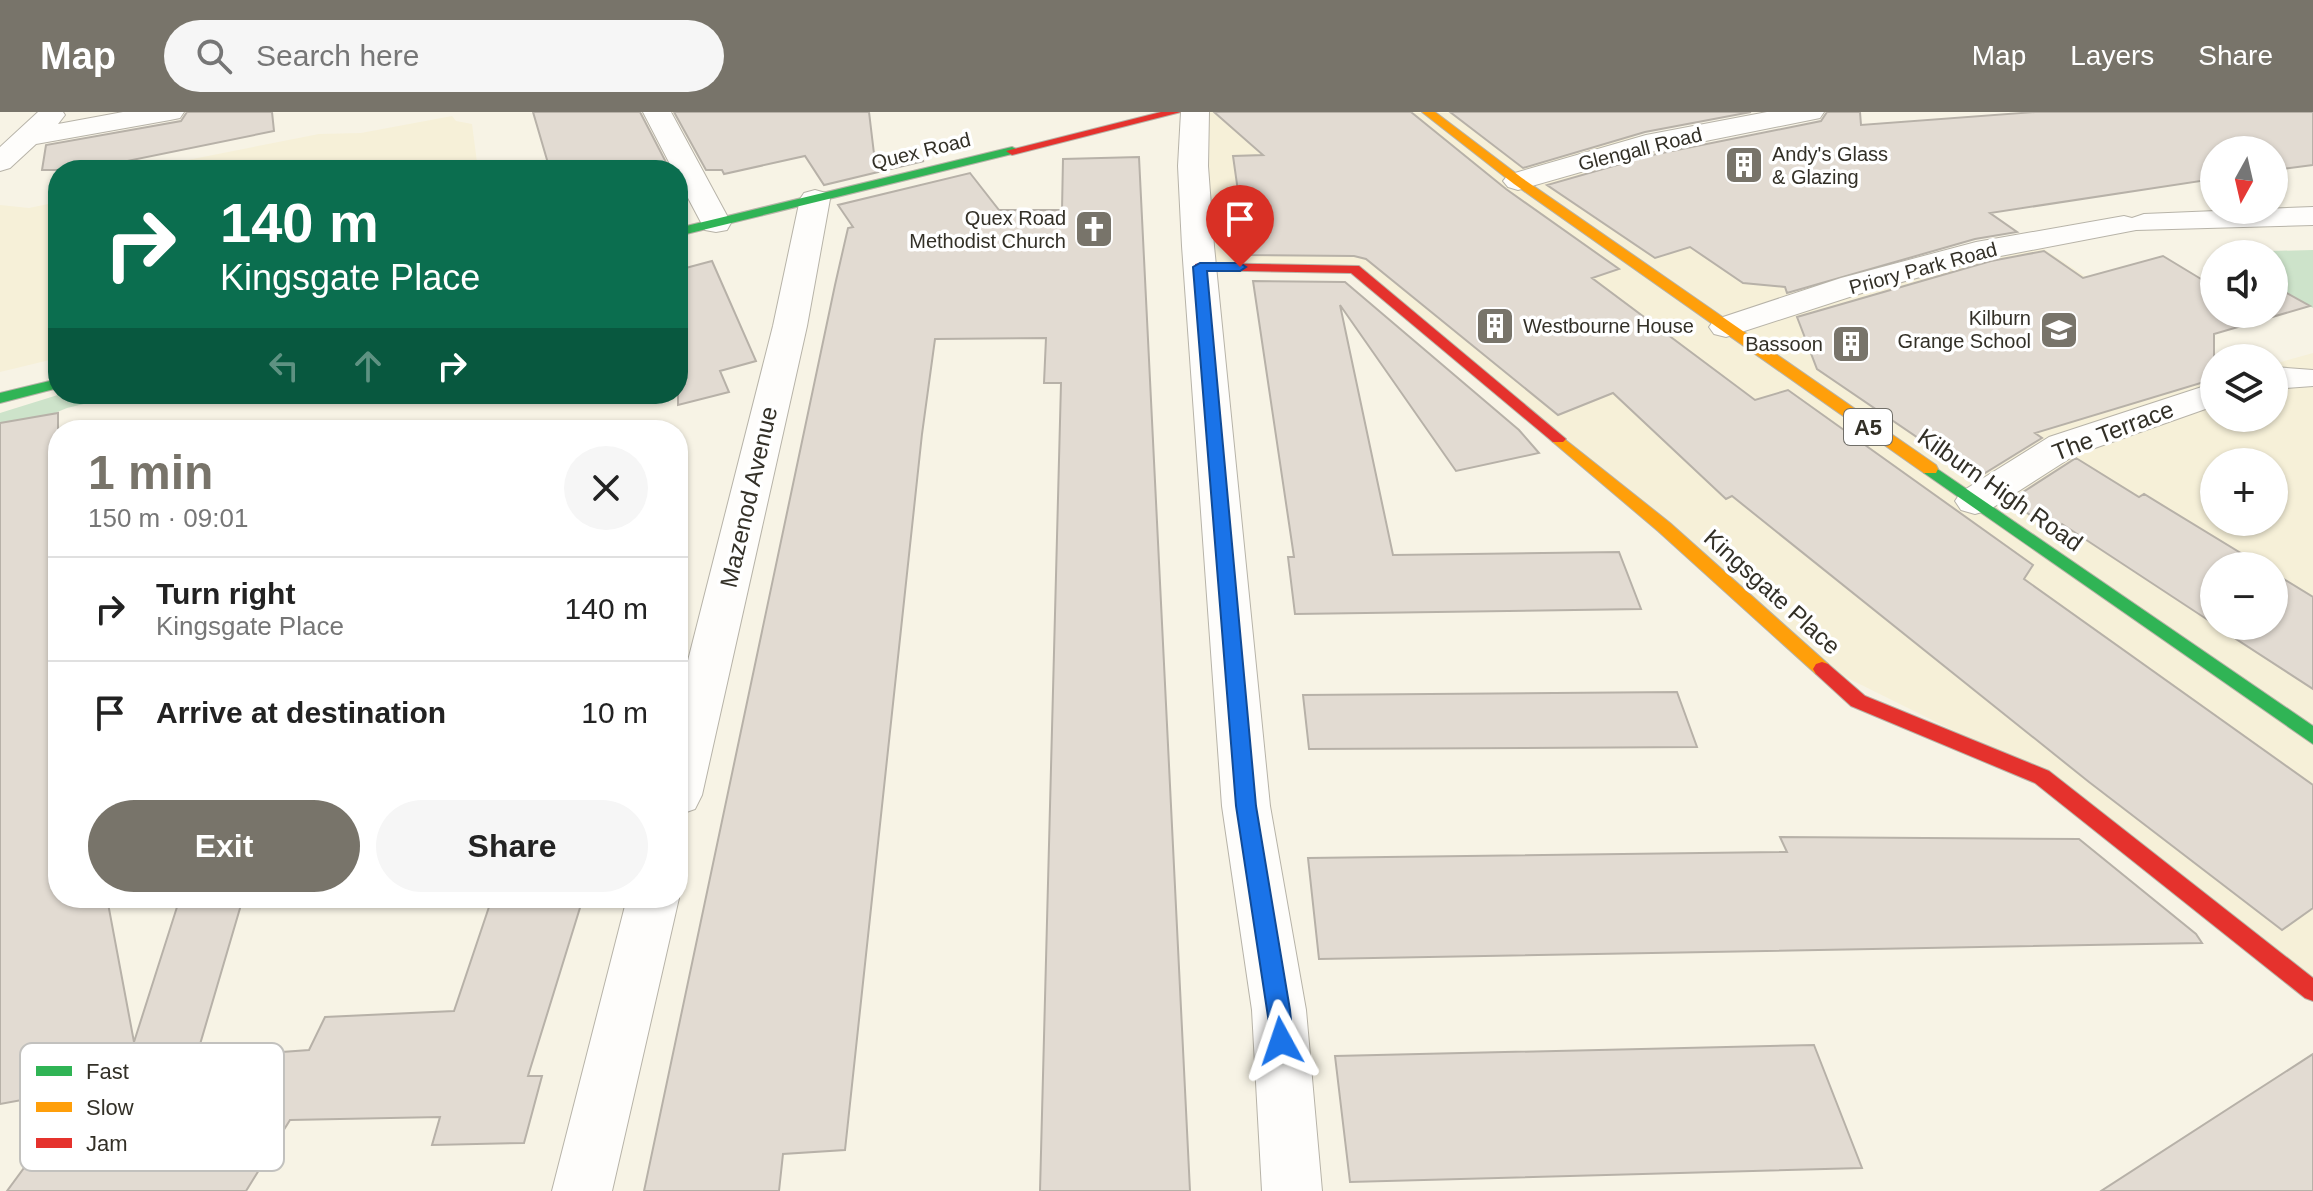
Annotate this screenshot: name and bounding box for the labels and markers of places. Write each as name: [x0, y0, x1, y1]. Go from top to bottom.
place label: Andy's Glass & Glazing: [1772, 143, 1888, 188]
building icon: Andy's Glass & Glazing: [1723, 144, 1765, 186]
pin: [1206, 185, 1274, 267]
place label: Quex Road Methodist Church: [909, 207, 1066, 252]
church icon: Quex Road Methodist Church: [1073, 208, 1115, 250]
building icon: Westbourne House: [1474, 305, 1516, 347]
place label: Kilburn Grange School: [1898, 307, 2031, 352]
school or university icon: Kilburn Grange School: [2038, 309, 2080, 351]
place label: Westbourne House: [1523, 315, 1694, 337]
building icon: Bassoon: [1830, 323, 1872, 365]
place label: Bassoon: [1745, 333, 1823, 355]

